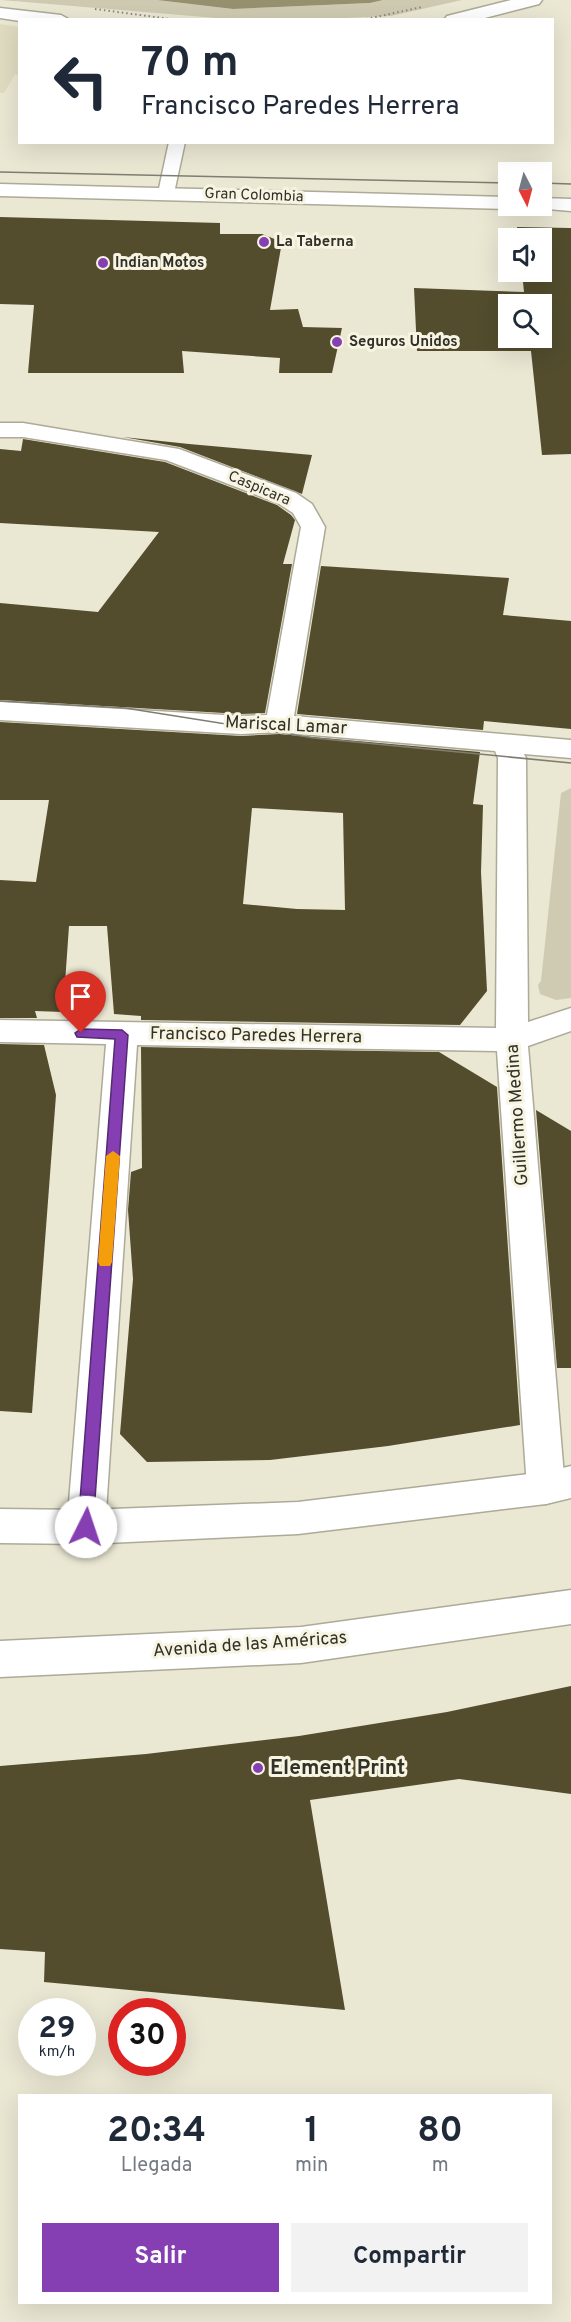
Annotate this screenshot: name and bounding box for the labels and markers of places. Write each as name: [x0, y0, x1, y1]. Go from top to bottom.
place label: La Taberna: [276, 233, 354, 252]
marker: La Taberna: [257, 235, 271, 249]
place label: Indian Motos: [115, 254, 204, 273]
marker: Indian Motos: [96, 256, 110, 270]
place label: Seguros Unidos: [349, 333, 458, 352]
marker: Seguros Unidos: [330, 335, 344, 349]
pin: [55, 971, 106, 1033]
place label: Element Print: [270, 1755, 405, 1782]
marker: Element Print: [251, 1761, 265, 1775]

